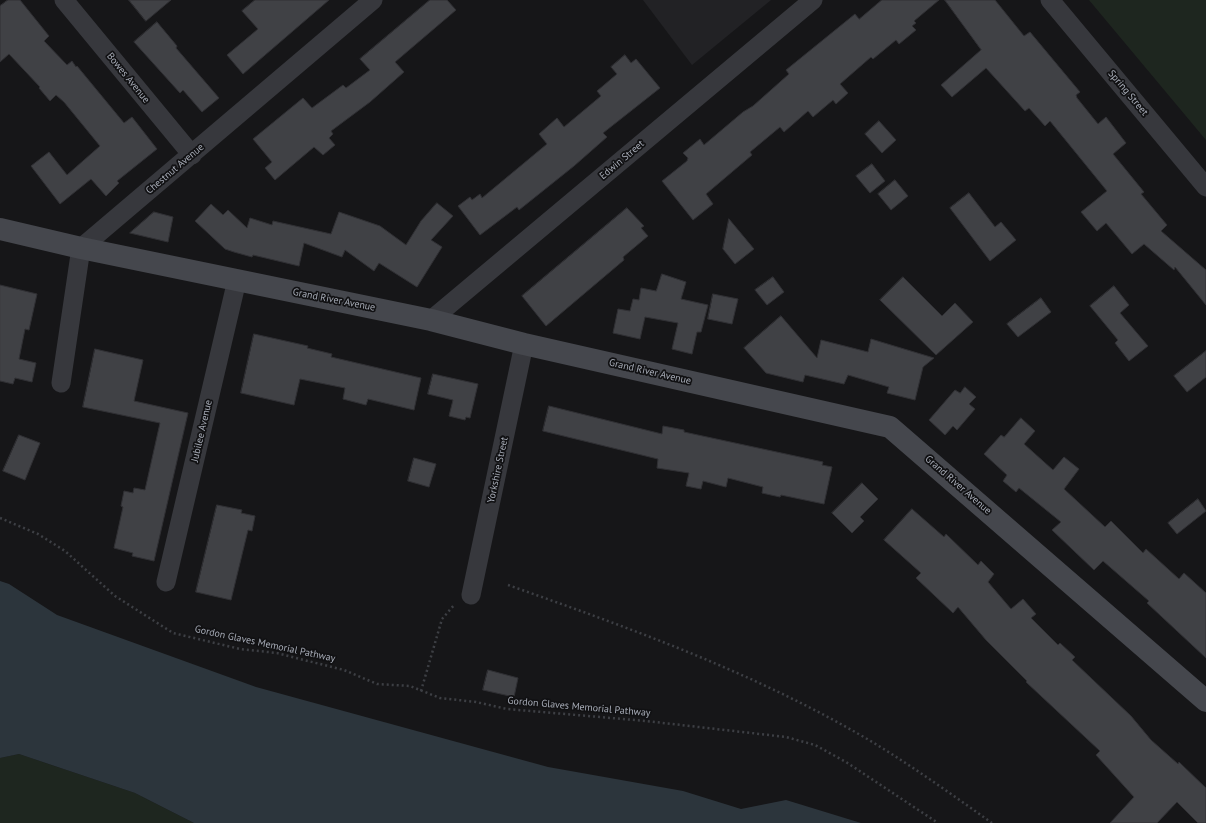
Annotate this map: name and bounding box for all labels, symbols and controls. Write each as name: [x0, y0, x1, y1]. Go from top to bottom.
street label: Bowes Avenue: [104, 50, 152, 106]
street label: Spring Street: [1105, 68, 1151, 118]
street label: Edwin Street: [597, 138, 647, 182]
street label: Chestnut Avenue: [144, 141, 206, 197]
street label: Grand River Avenue: [292, 286, 376, 314]
street label: Grand River Avenue: [608, 357, 692, 387]
street label: Jubilee Avenue: [189, 399, 215, 463]
street label: Yorkshire Street: [485, 436, 511, 504]
street label: Grand River Avenue: [922, 453, 994, 517]
street label: Gordon Glaves Memorial Pathway: [194, 623, 336, 665]
street label: Gordon Glaves Memorial Pathway: [507, 695, 651, 719]

